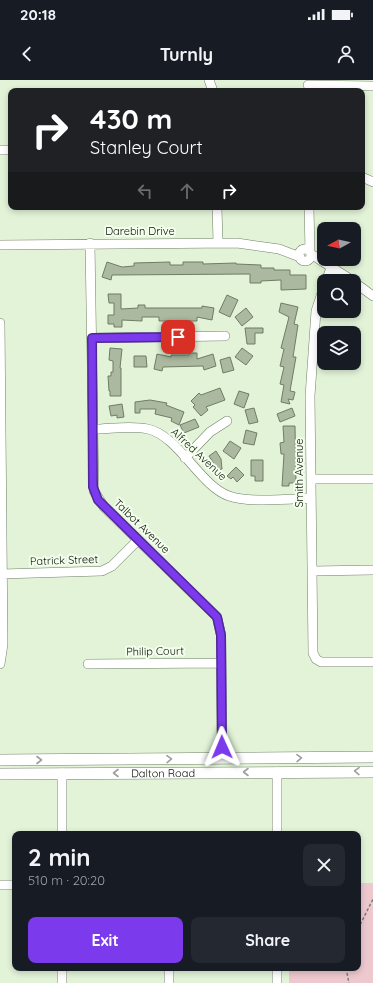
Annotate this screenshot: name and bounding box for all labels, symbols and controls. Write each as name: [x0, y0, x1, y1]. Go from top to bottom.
text: 20:18: [20, 5, 56, 24]
icon: back: [16, 43, 38, 65]
text: Turnly: [160, 43, 213, 66]
icon: person: [335, 43, 357, 65]
text: 430 m: [90, 101, 172, 136]
icon: right: [24, 104, 76, 156]
text: Stanley Court: [90, 136, 203, 159]
icon: left: [134, 180, 156, 202]
icon: ahead: [176, 180, 198, 202]
icon: right: [218, 180, 240, 202]
north arrow: [317, 222, 361, 266]
map controls: [317, 222, 361, 370]
street label: Darebin Drive: [105, 224, 175, 238]
button: search: [317, 274, 361, 318]
pin: [161, 320, 195, 354]
icon: arrive: [167, 326, 189, 348]
button: layers: [317, 326, 361, 370]
street label: Alfred Avenue: [168, 425, 230, 483]
street label: Smith Avenue: [292, 438, 306, 508]
street label: Talbot Avenue: [111, 496, 173, 556]
street label: Patrick Street: [30, 552, 99, 568]
street label: Philip Court: [126, 643, 184, 659]
position arrow: [201, 726, 243, 768]
one-way arrow: [296, 754, 302, 762]
one-way arrow: [166, 755, 172, 763]
one-way arrow: [36, 756, 42, 764]
street label: Dalton Road: [131, 766, 195, 780]
one-way arrow: [354, 767, 360, 775]
one-way arrow: [243, 768, 249, 776]
one-way arrow: [113, 769, 119, 777]
text: 2 min: [28, 842, 90, 872]
button: close: [303, 844, 345, 886]
text: 510 m · 20:20: [28, 872, 105, 888]
button: Exit: [28, 917, 183, 963]
button: Share: [191, 917, 345, 963]

